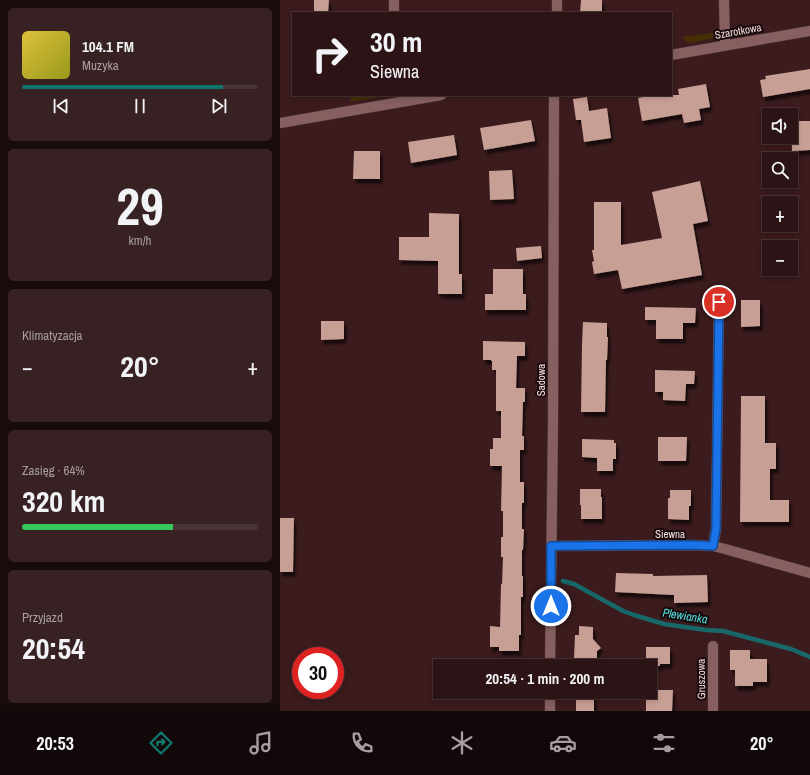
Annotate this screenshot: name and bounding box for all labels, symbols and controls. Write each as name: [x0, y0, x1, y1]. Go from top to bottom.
street label: Szarotkowa: [714, 20, 762, 42]
text: 30 m: [370, 23, 422, 61]
icon: right: [304, 28, 356, 80]
text: 104.1 FM: [82, 36, 134, 57]
text: Muzyka: [82, 57, 119, 74]
text: Siewna: [370, 59, 419, 84]
icon: previous: [50, 95, 72, 117]
icon: pause: [129, 95, 151, 117]
icon: next: [208, 95, 230, 117]
map controls: [762, 108, 798, 276]
button: sound: [762, 108, 798, 144]
button: search: [762, 152, 798, 188]
text: 29: [116, 171, 164, 241]
button: +: [762, 196, 798, 232]
text: km/h: [128, 232, 152, 249]
button: −: [762, 240, 798, 276]
pin: [702, 285, 736, 319]
icon: arrive: [708, 291, 730, 313]
text: Klimatyzacja: [22, 327, 82, 344]
text: 20°: [120, 346, 160, 386]
text: −: [22, 352, 33, 382]
text: +: [247, 352, 258, 382]
street label: Sadowa: [534, 364, 548, 396]
text: Zasięg · 64%: [22, 462, 85, 479]
text: 320 km: [22, 481, 105, 521]
street label: Siewna: [655, 527, 685, 541]
position arrow: [530, 585, 572, 627]
water label: Plewianka: [661, 605, 709, 628]
text: Przyjazd: [22, 609, 63, 626]
text: 20:54: [22, 628, 85, 668]
speed limit sign: 30: [292, 647, 344, 699]
street label: Gruszowa: [694, 659, 708, 699]
text: 20:54 · 1 min · 200 m: [486, 668, 604, 689]
icon: directions: [147, 729, 175, 757]
icon: music: [247, 729, 275, 757]
icon: phone: [348, 729, 376, 757]
icon: climate: [448, 729, 476, 757]
icon: car: [549, 729, 577, 757]
icon: filters: [650, 729, 678, 757]
text: 20:53: [36, 731, 74, 756]
text: 20°: [750, 731, 774, 756]

